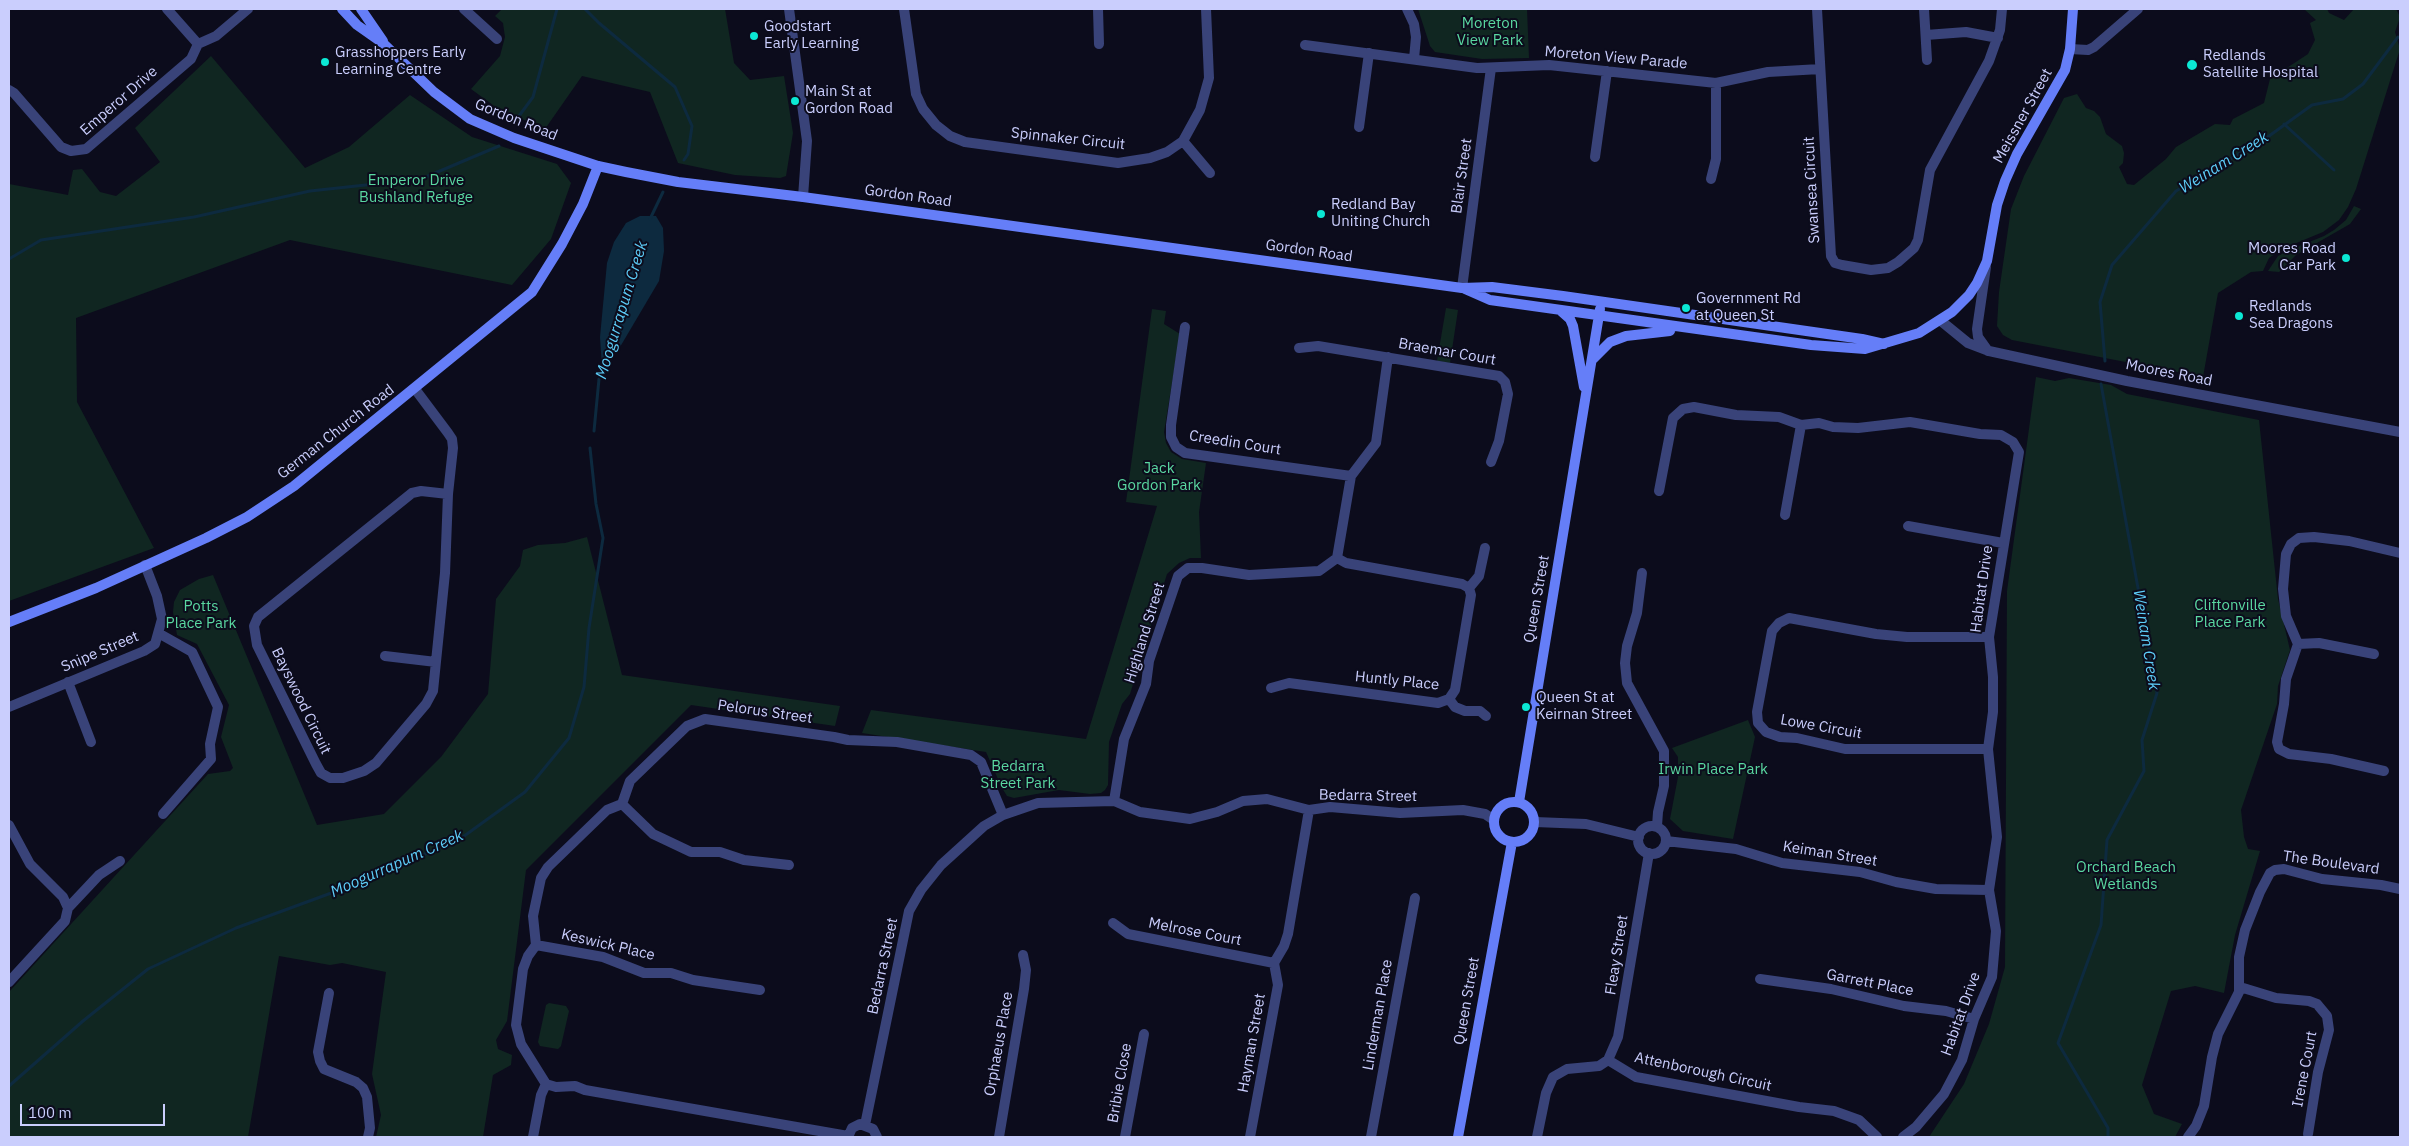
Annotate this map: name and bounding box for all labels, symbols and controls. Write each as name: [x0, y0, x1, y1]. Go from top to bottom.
park label: Moreton View Park: [1457, 15, 1523, 50]
place label: Goodstart Early Learning: [764, 18, 859, 53]
marker: Goodstart Early Learning: [748, 30, 760, 42]
street label: Moreton View Parade: [1544, 43, 1688, 73]
place label: Grasshoppers Early Learning Centre: [335, 44, 466, 79]
place label: Redlands Satellite Hospital: [2203, 47, 2318, 82]
marker: Grasshoppers Early Learning Centre: [319, 56, 331, 68]
marker: Redlands Satellite Hospital: [2185, 58, 2199, 72]
street label: Emperor Drive: [77, 63, 161, 139]
street label: Meissner Street: [1990, 65, 2056, 167]
place label: Main St at Gordon Road: [805, 83, 893, 118]
street label: Gordon Road: [472, 95, 560, 145]
marker: Main St at Gordon Road: [789, 95, 801, 107]
street label: Spinnaker Circuit: [1010, 124, 1126, 154]
water label: Weinam Creek: [2176, 128, 2272, 198]
street label: Swansea Circuit: [1800, 136, 1824, 244]
street label: Blair Street: [1448, 137, 1476, 215]
park label: Emperor Drive Bushland Refuge: [359, 172, 473, 207]
street label: Gordon Road: [863, 181, 953, 211]
place label: Redland Bay Uniting Church: [1331, 196, 1430, 231]
marker: Redland Bay Uniting Church: [1315, 208, 1327, 220]
street label: Gordon Road: [1264, 236, 1354, 266]
water label: Moogurrapum Creek: [592, 239, 652, 381]
place label: Moores Road Car Park: [2248, 240, 2336, 275]
marker: Moores Road Car Park: [2340, 252, 2352, 264]
place label: Government Rd at Queen St: [1696, 290, 1801, 325]
place label: Redlands Sea Dragons: [2249, 298, 2333, 333]
marker: Government Rd at Queen St: [1680, 302, 1692, 314]
marker: Redlands Sea Dragons: [2233, 310, 2245, 322]
street label: Braemar Court: [1397, 335, 1497, 369]
street label: Moores Road: [2124, 356, 2214, 390]
street label: German Church Road: [274, 381, 398, 483]
street label: Creedin Court: [1188, 427, 1282, 459]
park label: Jack Gordon Park: [1117, 460, 1201, 495]
street label: Habitat Drive: [1967, 544, 1997, 634]
street label: Queen Street: [1520, 554, 1554, 644]
street label: Highland Street: [1121, 580, 1169, 686]
water label: Weinam Creek: [2129, 588, 2163, 692]
park label: Cliftonville Place Park: [2194, 597, 2266, 632]
park label: Potts Place Park: [166, 598, 236, 633]
street label: Snipe Street: [58, 628, 142, 676]
street label: Bayswood Circuit: [267, 645, 335, 757]
street label: Huntly Place: [1354, 668, 1440, 694]
place label: Queen St at Keirnan Street: [1536, 689, 1632, 724]
street label: Pelorus Street: [716, 696, 814, 728]
marker: Queen St at Keirnan Street: [1520, 701, 1532, 713]
street label: Lowe Circuit: [1779, 711, 1863, 743]
park label: Bedarra Street Park: [980, 758, 1056, 793]
park label: Irwin Place Park: [1658, 761, 1768, 779]
street label: Bedarra Street: [1319, 786, 1417, 806]
water label: Moogurrapum Creek: [328, 826, 466, 902]
street label: Keiman Street: [1781, 838, 1879, 870]
street label: The Boulevard: [2282, 847, 2380, 879]
park label: Orchard Beach Wetlands: [2076, 859, 2176, 894]
street label: Melrose Court: [1147, 914, 1243, 950]
street label: Fleay Street: [1602, 914, 1632, 996]
street label: Bedarra Street: [864, 916, 902, 1016]
street label: Keswick Place: [559, 925, 657, 965]
street label: Queen Street: [1450, 956, 1484, 1046]
street label: Linderman Place: [1359, 958, 1397, 1072]
street label: Garrett Place: [1825, 966, 1915, 1000]
street label: Habitat Drive: [1938, 970, 1984, 1058]
street label: Orphaeus Place: [981, 990, 1017, 1098]
street label: Hayman Street: [1234, 992, 1270, 1094]
street label: Irene Court: [2289, 1029, 2321, 1109]
street label: Bribie Close: [1104, 1042, 1136, 1124]
street label: Attenborough Circuit: [1633, 1049, 1773, 1095]
scale bar: [22, 1094, 168, 1126]
text: 100 m: [28, 1103, 72, 1122]

